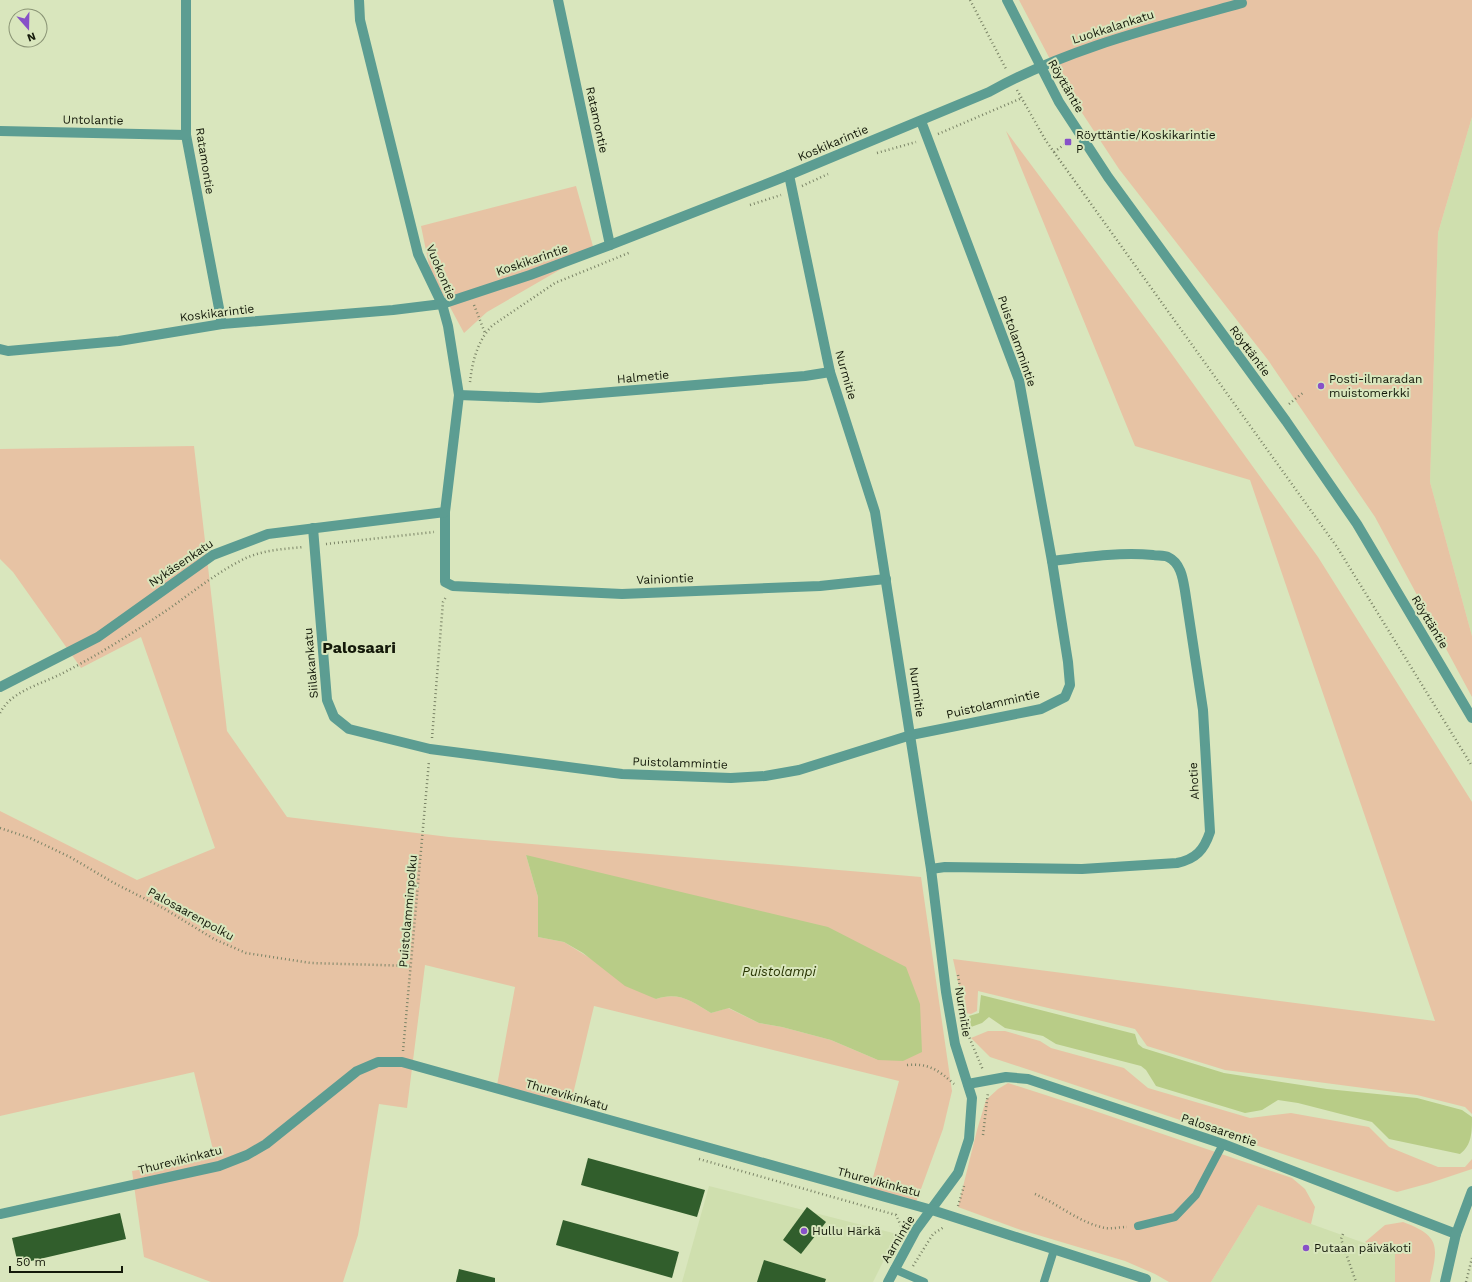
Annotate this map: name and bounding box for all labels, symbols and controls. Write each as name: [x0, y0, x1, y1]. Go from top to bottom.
street label: Luokkalankatu: [1070, 7, 1156, 47]
north arrow: [8, 8, 48, 48]
text: N: [25, 29, 37, 44]
street label: Röyttäntie: [1045, 57, 1087, 115]
street label: Ratamontie: [583, 86, 611, 155]
street label: Untolantie: [62, 112, 124, 128]
street label: Koskikarintie: [796, 122, 870, 164]
street label: Ratamontie: [193, 127, 217, 195]
place label: Röyttäntie/Koskikarintie P: [1076, 128, 1216, 156]
marker: Röyttäntie/Koskikarintie P: [1063, 137, 1073, 147]
street label: Koskikarintie: [494, 241, 570, 279]
street label: Vuokontie: [423, 242, 459, 302]
street label: Puistolammintie: [995, 294, 1039, 388]
street label: Koskikarintie: [179, 301, 255, 325]
street label: Röyttäntie: [1226, 323, 1274, 379]
street label: Nurmitie: [832, 349, 860, 401]
street label: Halmetie: [616, 368, 670, 386]
place label: Posti-ilmaradan muistomerkki: [1329, 372, 1422, 400]
marker: Posti-ilmaradan muistomerkki: [1316, 381, 1326, 391]
street label: Nykäsenkatu: [146, 536, 216, 590]
street label: Vainiontie: [636, 571, 694, 587]
street label: Röyttäntie: [1409, 593, 1451, 651]
street label: Siilakankatu: [301, 627, 321, 699]
district label: Palosaari: [322, 638, 396, 657]
street label: Nurmitie: [907, 666, 927, 718]
street label: Puistolammintie: [945, 686, 1041, 722]
street label: Puistolammintie: [632, 754, 728, 772]
street label: Ahotie: [1186, 762, 1202, 800]
street label: Puistolamminpolku: [396, 854, 420, 968]
street label: Palosaarenpolku: [145, 884, 237, 944]
water label: Puistolampi: [742, 964, 817, 979]
street label: Nurmitie: [952, 986, 974, 1038]
street label: Thurevikinkatu: [524, 1076, 610, 1114]
street label: Palosaarentie: [1179, 1111, 1259, 1150]
street label: Thurevikinkatu: [137, 1143, 223, 1177]
street label: Thurevikinkatu: [836, 1164, 922, 1200]
street label: Aarnintie: [878, 1213, 918, 1265]
place label: Hullu Härkä: [812, 1224, 881, 1238]
marker: Hullu Härkä: [799, 1226, 809, 1236]
place label: Putaan päiväkoti: [1314, 1241, 1411, 1255]
marker: Putaan päiväkoti: [1301, 1243, 1311, 1253]
scale bar: [10, 1248, 122, 1274]
text: 50 m: [16, 1255, 46, 1269]

